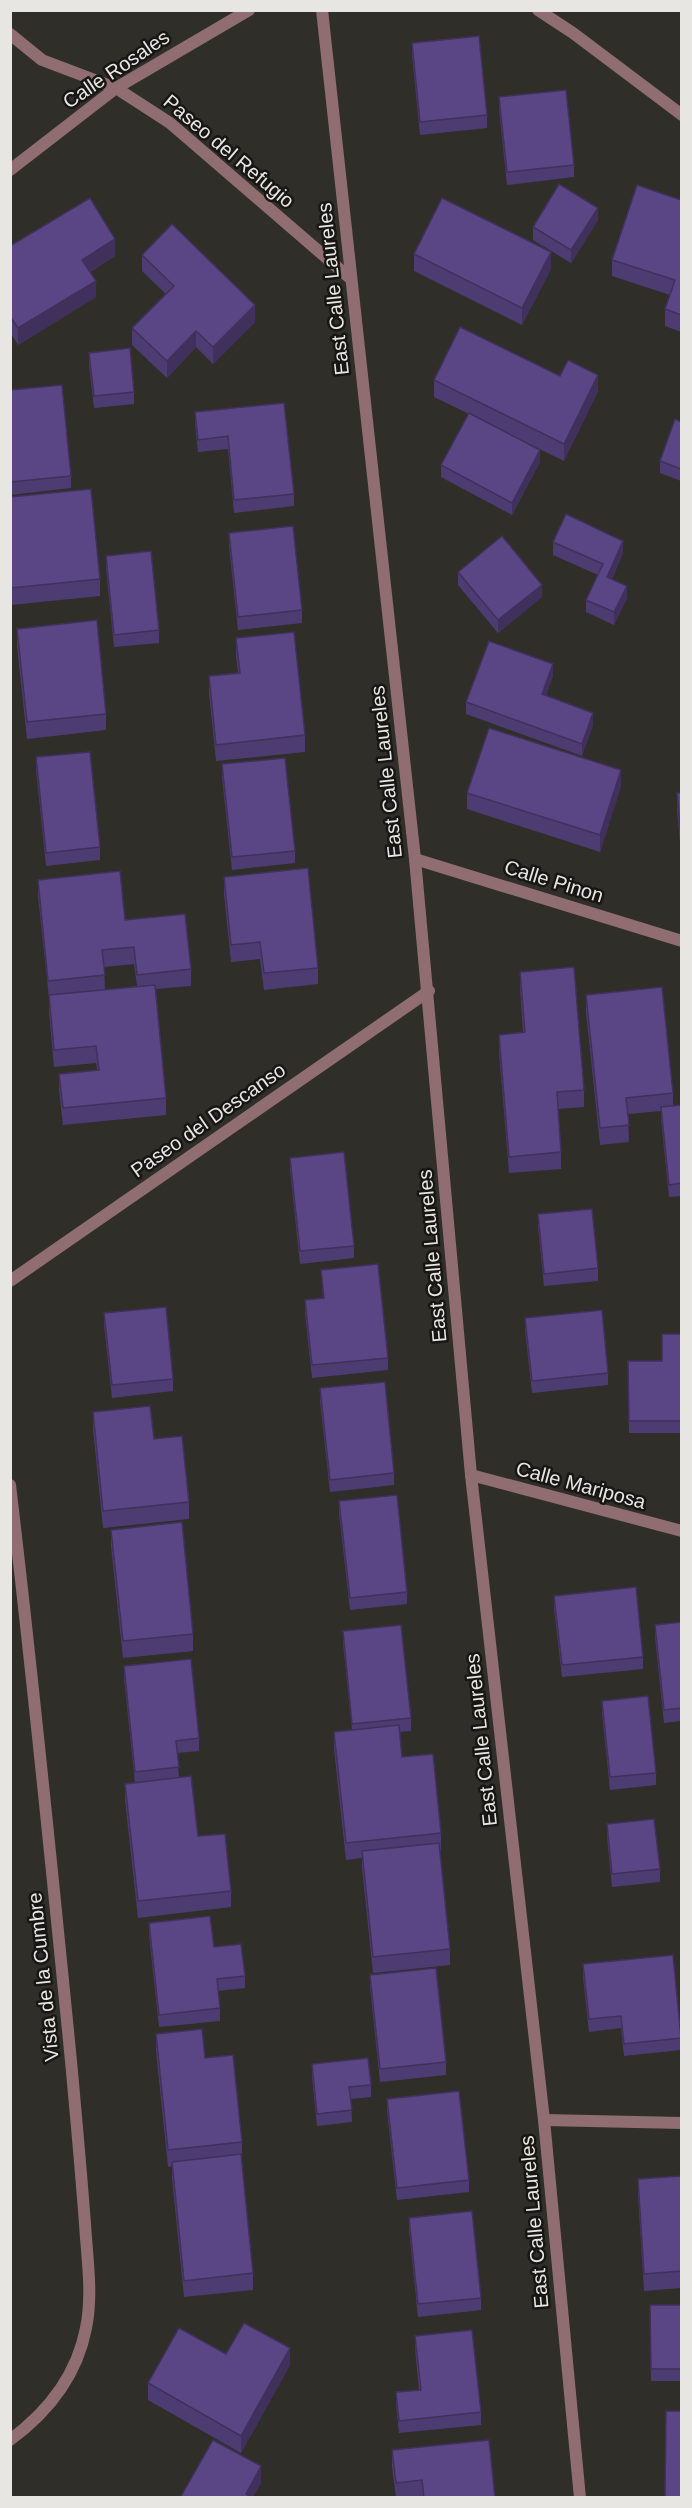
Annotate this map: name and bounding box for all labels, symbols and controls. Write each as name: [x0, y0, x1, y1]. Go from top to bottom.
street label: Calle Rosales: [59, 25, 173, 113]
street label: Paseo del Refugio: [159, 90, 299, 212]
street label: East Calle Laureles: [313, 202, 353, 376]
street label: East Calle Laureles: [366, 685, 406, 859]
street label: Calle Pinon: [502, 856, 606, 906]
street label: Paseo del Descanso: [127, 1058, 289, 1182]
street label: East Calle Laureles: [413, 1169, 451, 1343]
street label: Calle Mariposa: [514, 1457, 649, 1513]
street label: East Calle Laureles: [461, 1653, 501, 1827]
street label: Vista de la Cumbre: [23, 1891, 63, 2063]
street label: East Calle Laureles: [515, 2135, 553, 2309]

